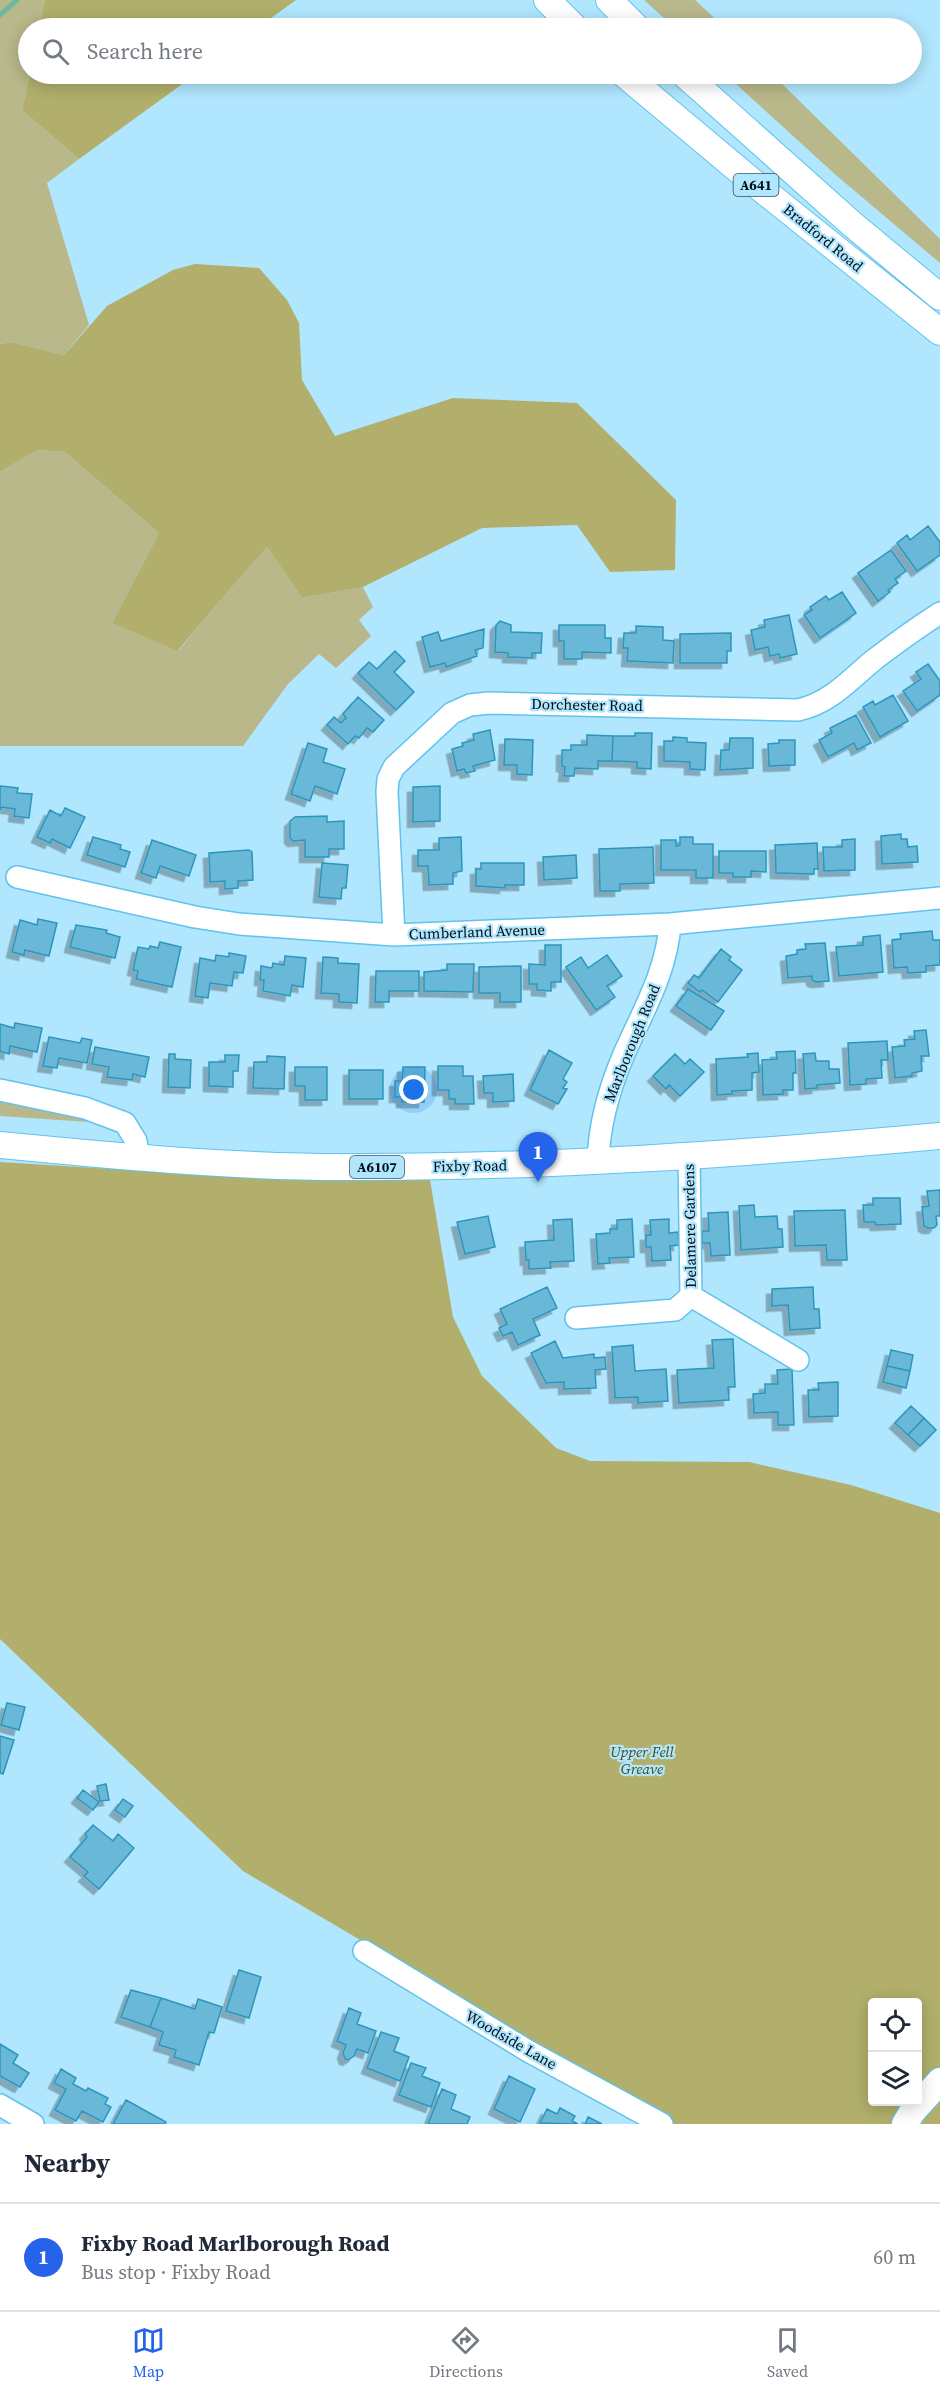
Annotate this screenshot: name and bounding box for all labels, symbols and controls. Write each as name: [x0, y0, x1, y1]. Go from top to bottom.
search box: [18, 18, 922, 84]
icon: search: [39, 35, 72, 68]
text: Search here: [87, 36, 203, 66]
road number: A641: [734, 174, 778, 196]
street label: Bradford Road: [779, 199, 868, 277]
street label: Dorchester Road: [531, 693, 644, 716]
street label: Cumberland Avenue: [409, 919, 546, 944]
street label: Marlborough Road: [598, 980, 665, 1105]
your location: [399, 1075, 428, 1104]
pin: 1: [518, 1132, 558, 1182]
street label: Fixby Road: [433, 1154, 508, 1177]
road number: A6107: [350, 1156, 404, 1178]
street label: Delamere Gardens: [678, 1164, 701, 1288]
park label: Upper Fell Greave: [610, 1741, 675, 1779]
map controls: [868, 1998, 922, 2106]
button: locate: [868, 1998, 922, 2052]
street label: Woodside Lane: [462, 2005, 561, 2074]
button: layers: [868, 2052, 922, 2106]
text: Nearby: [24, 2145, 110, 2181]
text: Fixby Road Marlborough Road: [81, 2228, 390, 2258]
text: 1: [38, 2243, 49, 2271]
text: 60 m: [873, 2243, 916, 2271]
text: Bus stop · Fixby Road: [81, 2258, 271, 2286]
tab: Map: [132, 2324, 165, 2382]
tab: Directions: [429, 2324, 503, 2382]
tab: Saved: [767, 2324, 808, 2382]

